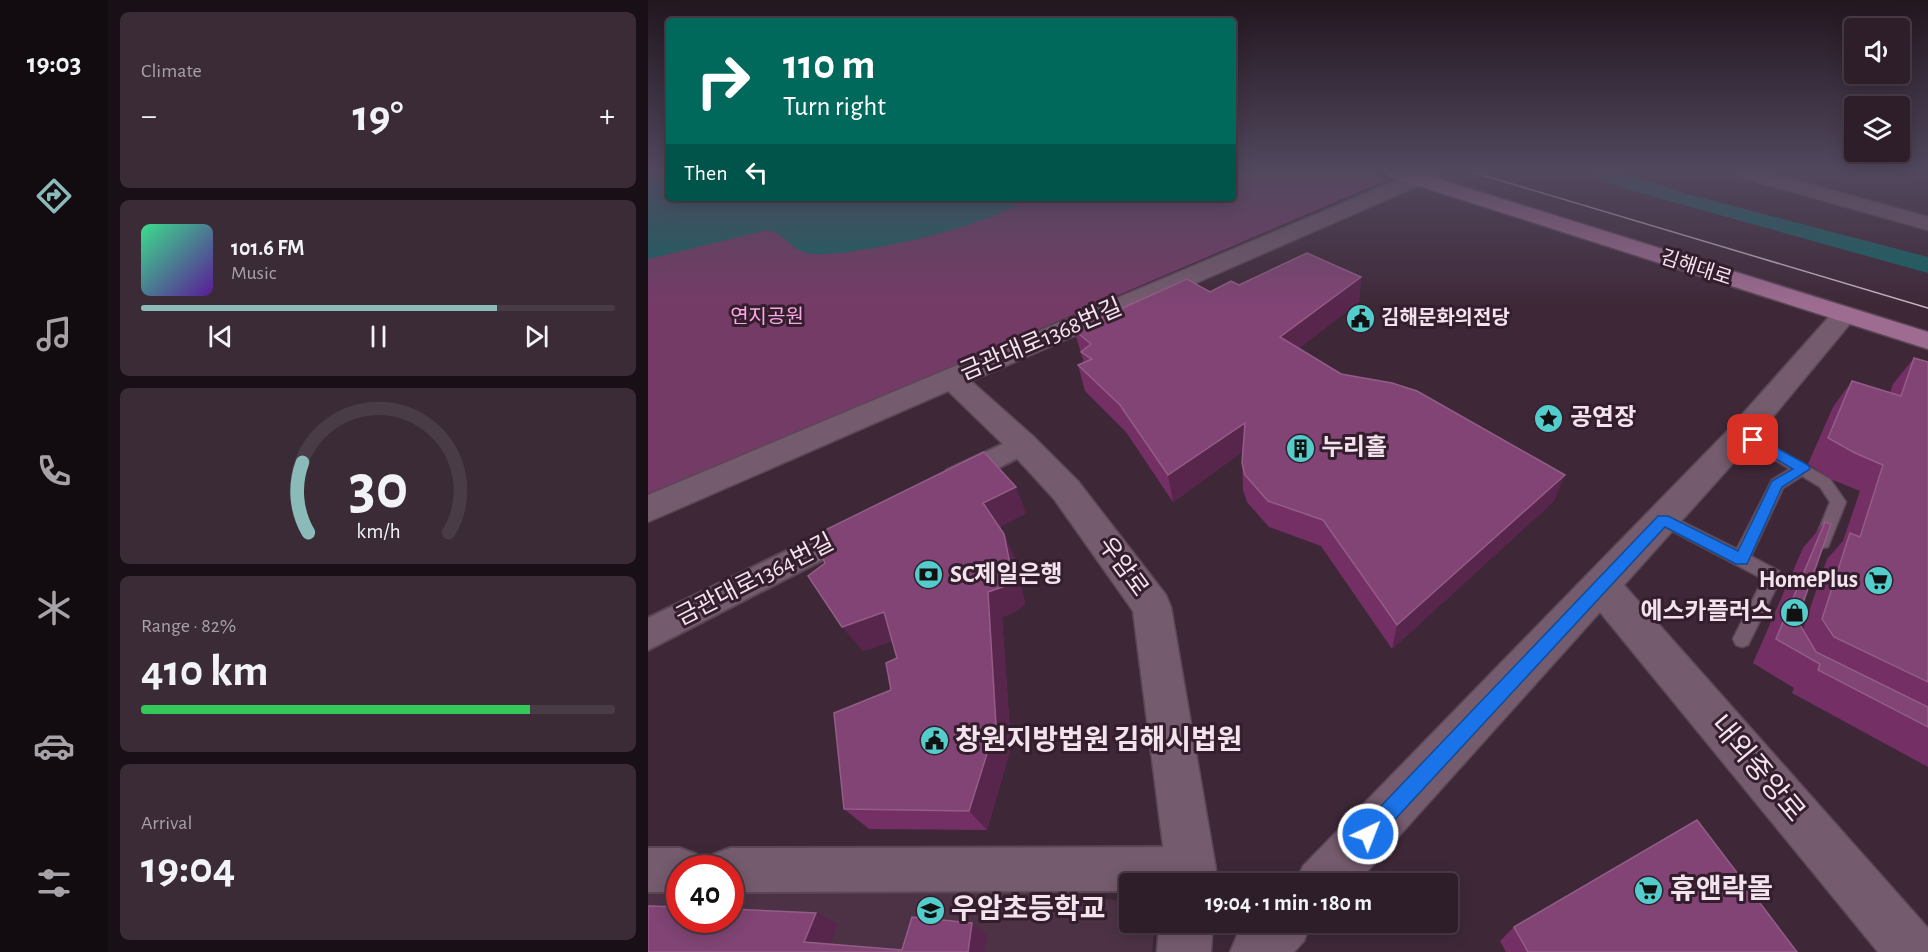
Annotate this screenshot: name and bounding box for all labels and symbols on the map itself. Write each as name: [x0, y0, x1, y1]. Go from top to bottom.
street label: 김해대로: [1658, 246, 1734, 289]
street label: 금관대로1368번길: [956, 294, 1125, 385]
public building icon: 김해문화의전당: [1344, 302, 1376, 334]
park label: 연지공원: [730, 306, 804, 327]
place label: 김해문화의전당: [1381, 307, 1510, 328]
place icon: 공연장: [1533, 402, 1565, 434]
place label: 공연장: [1570, 404, 1636, 430]
pin: [1727, 414, 1778, 465]
building icon: 누리홀: [1284, 432, 1316, 464]
place label: 누리홀: [1321, 434, 1387, 460]
street label: 금관대로1364번길: [672, 529, 838, 630]
street label: 우암로: [1094, 533, 1153, 601]
bank icon: SC제일은행: [913, 559, 945, 591]
place label: SC제일은행: [950, 561, 1063, 587]
supermarket icon: HomePlus: [1863, 564, 1895, 596]
place label: HomePlus: [1759, 568, 1858, 592]
shop icon: 에스카플러스: [1778, 596, 1810, 628]
place label: 에스카플러스: [1641, 598, 1773, 624]
street label: 내외중앙로: [1705, 709, 1811, 827]
public building icon: 창원지방법원 김해시법원: [918, 725, 950, 757]
place label: 창원지방법원 김해시법원: [955, 725, 1243, 755]
position arrow: [1336, 802, 1400, 866]
speed limit sign: 40: [666, 855, 744, 933]
supermarket icon: 휴앤락몰: [1633, 874, 1665, 906]
place label: 휴앤락몰: [1670, 874, 1773, 904]
school or university icon: 우암초등학교: [914, 894, 946, 926]
place label: 우암초등학교: [951, 894, 1106, 924]

